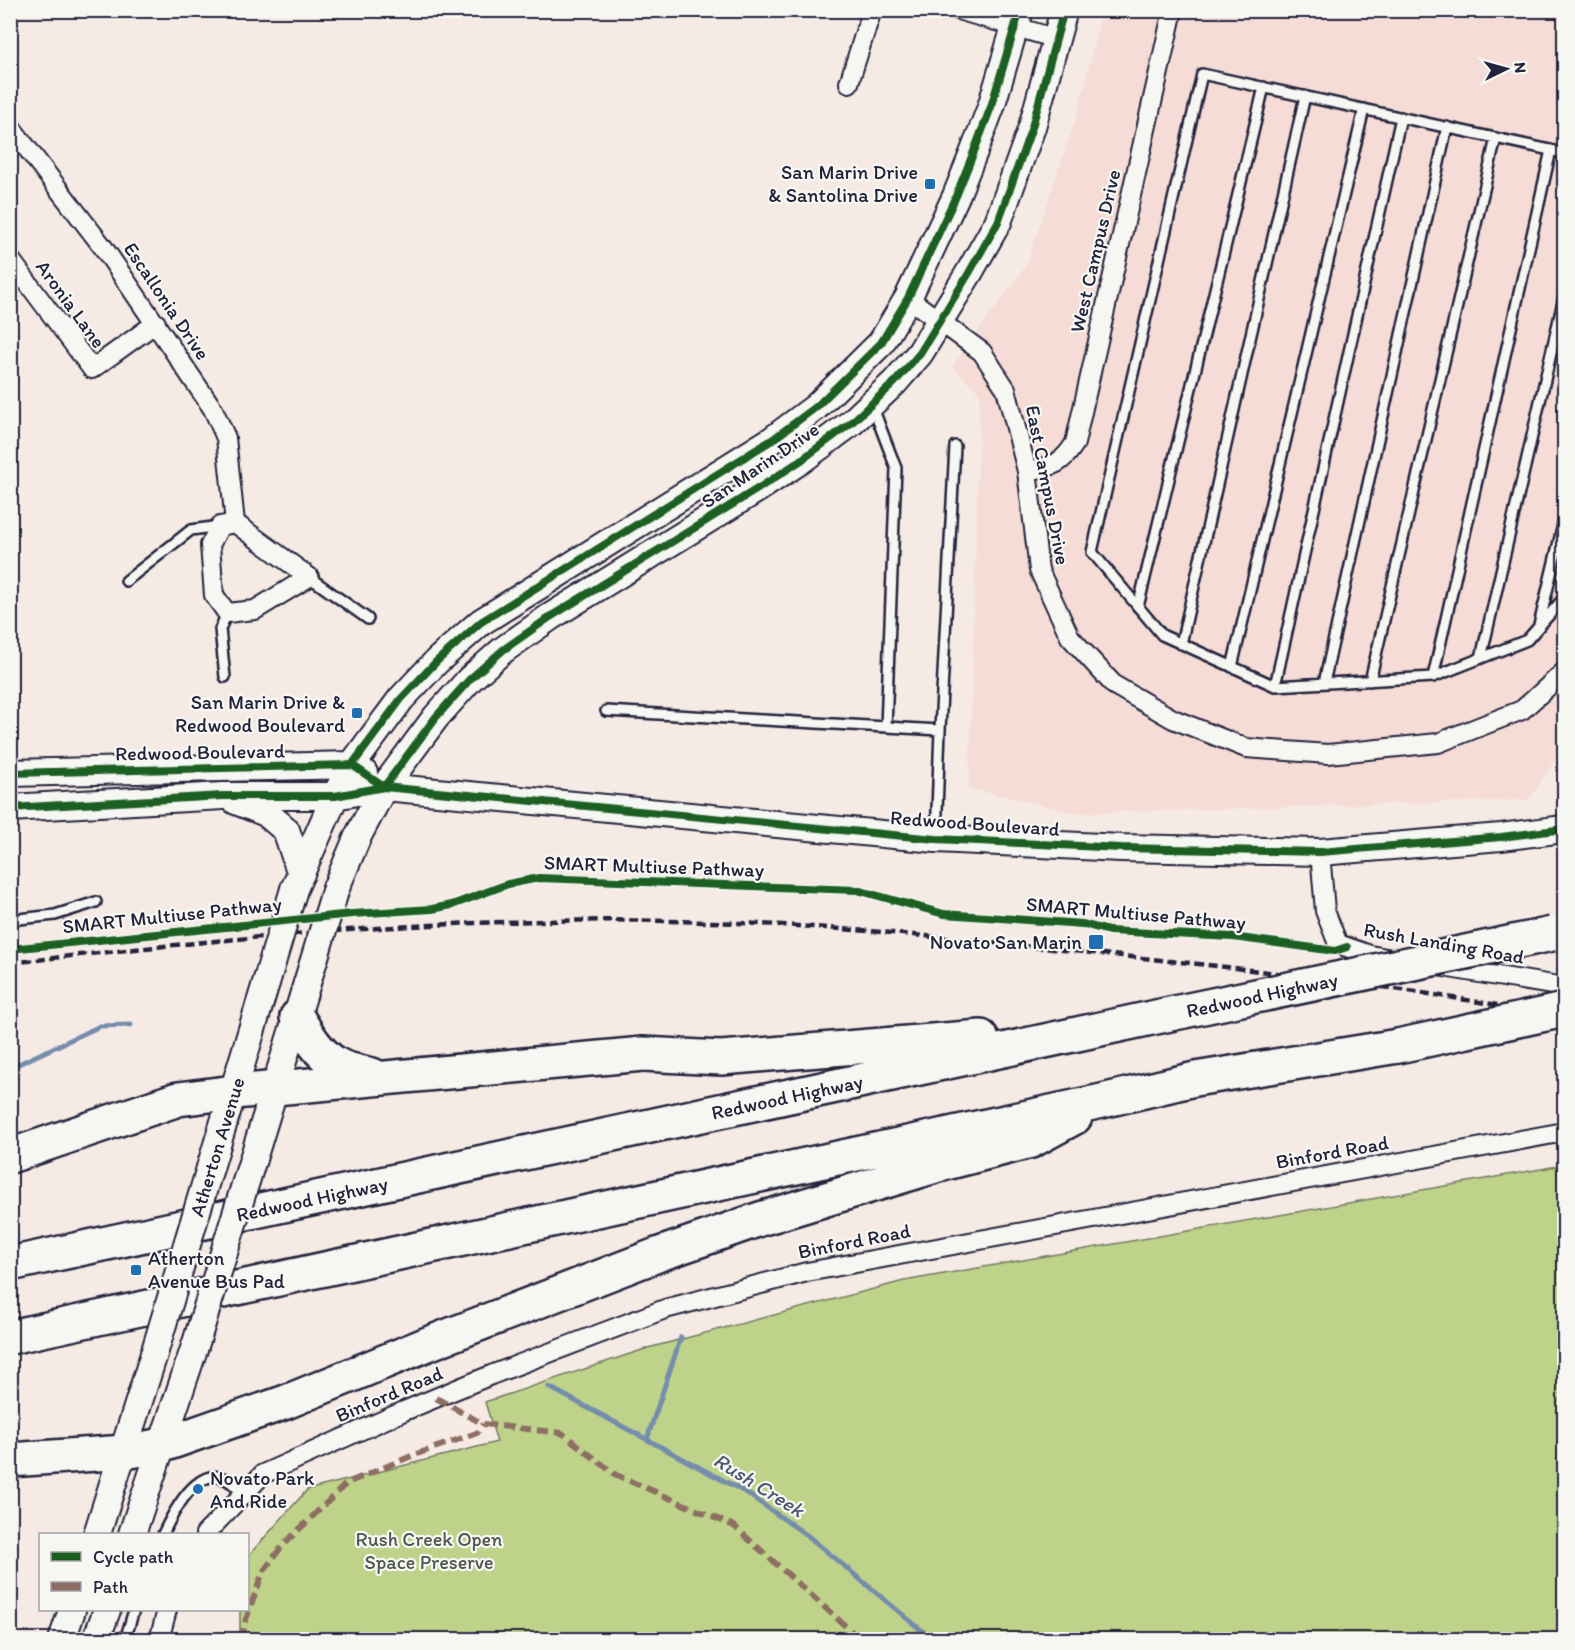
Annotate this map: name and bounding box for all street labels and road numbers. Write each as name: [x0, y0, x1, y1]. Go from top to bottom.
street label: West Campus Drive: [1065, 167, 1125, 335]
street label: Escallonia Drive: [119, 238, 215, 364]
street label: Aronia Lane: [31, 255, 111, 353]
street label: East Campus Drive: [1021, 403, 1075, 567]
street label: San Marin Drive: [697, 417, 823, 513]
street label: Redwood Boulevard: [115, 739, 285, 765]
street label: Redwood Boulevard: [889, 805, 1061, 841]
street label: SMART Multiuse Pathway: [544, 850, 765, 882]
street label: SMART Multiuse Pathway: [61, 891, 283, 938]
street label: SMART Multiuse Pathway: [1025, 891, 1247, 935]
street label: Rush Landing Road: [1362, 917, 1526, 969]
street label: Redwood Highway: [1184, 967, 1340, 1023]
street label: Redwood Highway: [709, 1069, 865, 1125]
street label: Atherton Avenue: [184, 1074, 250, 1220]
street label: Binford Road: [1274, 1130, 1390, 1174]
street label: Redwood Highway: [234, 1171, 390, 1227]
street label: Binford Road: [796, 1218, 912, 1264]
street label: Binford Road: [332, 1361, 446, 1427]

